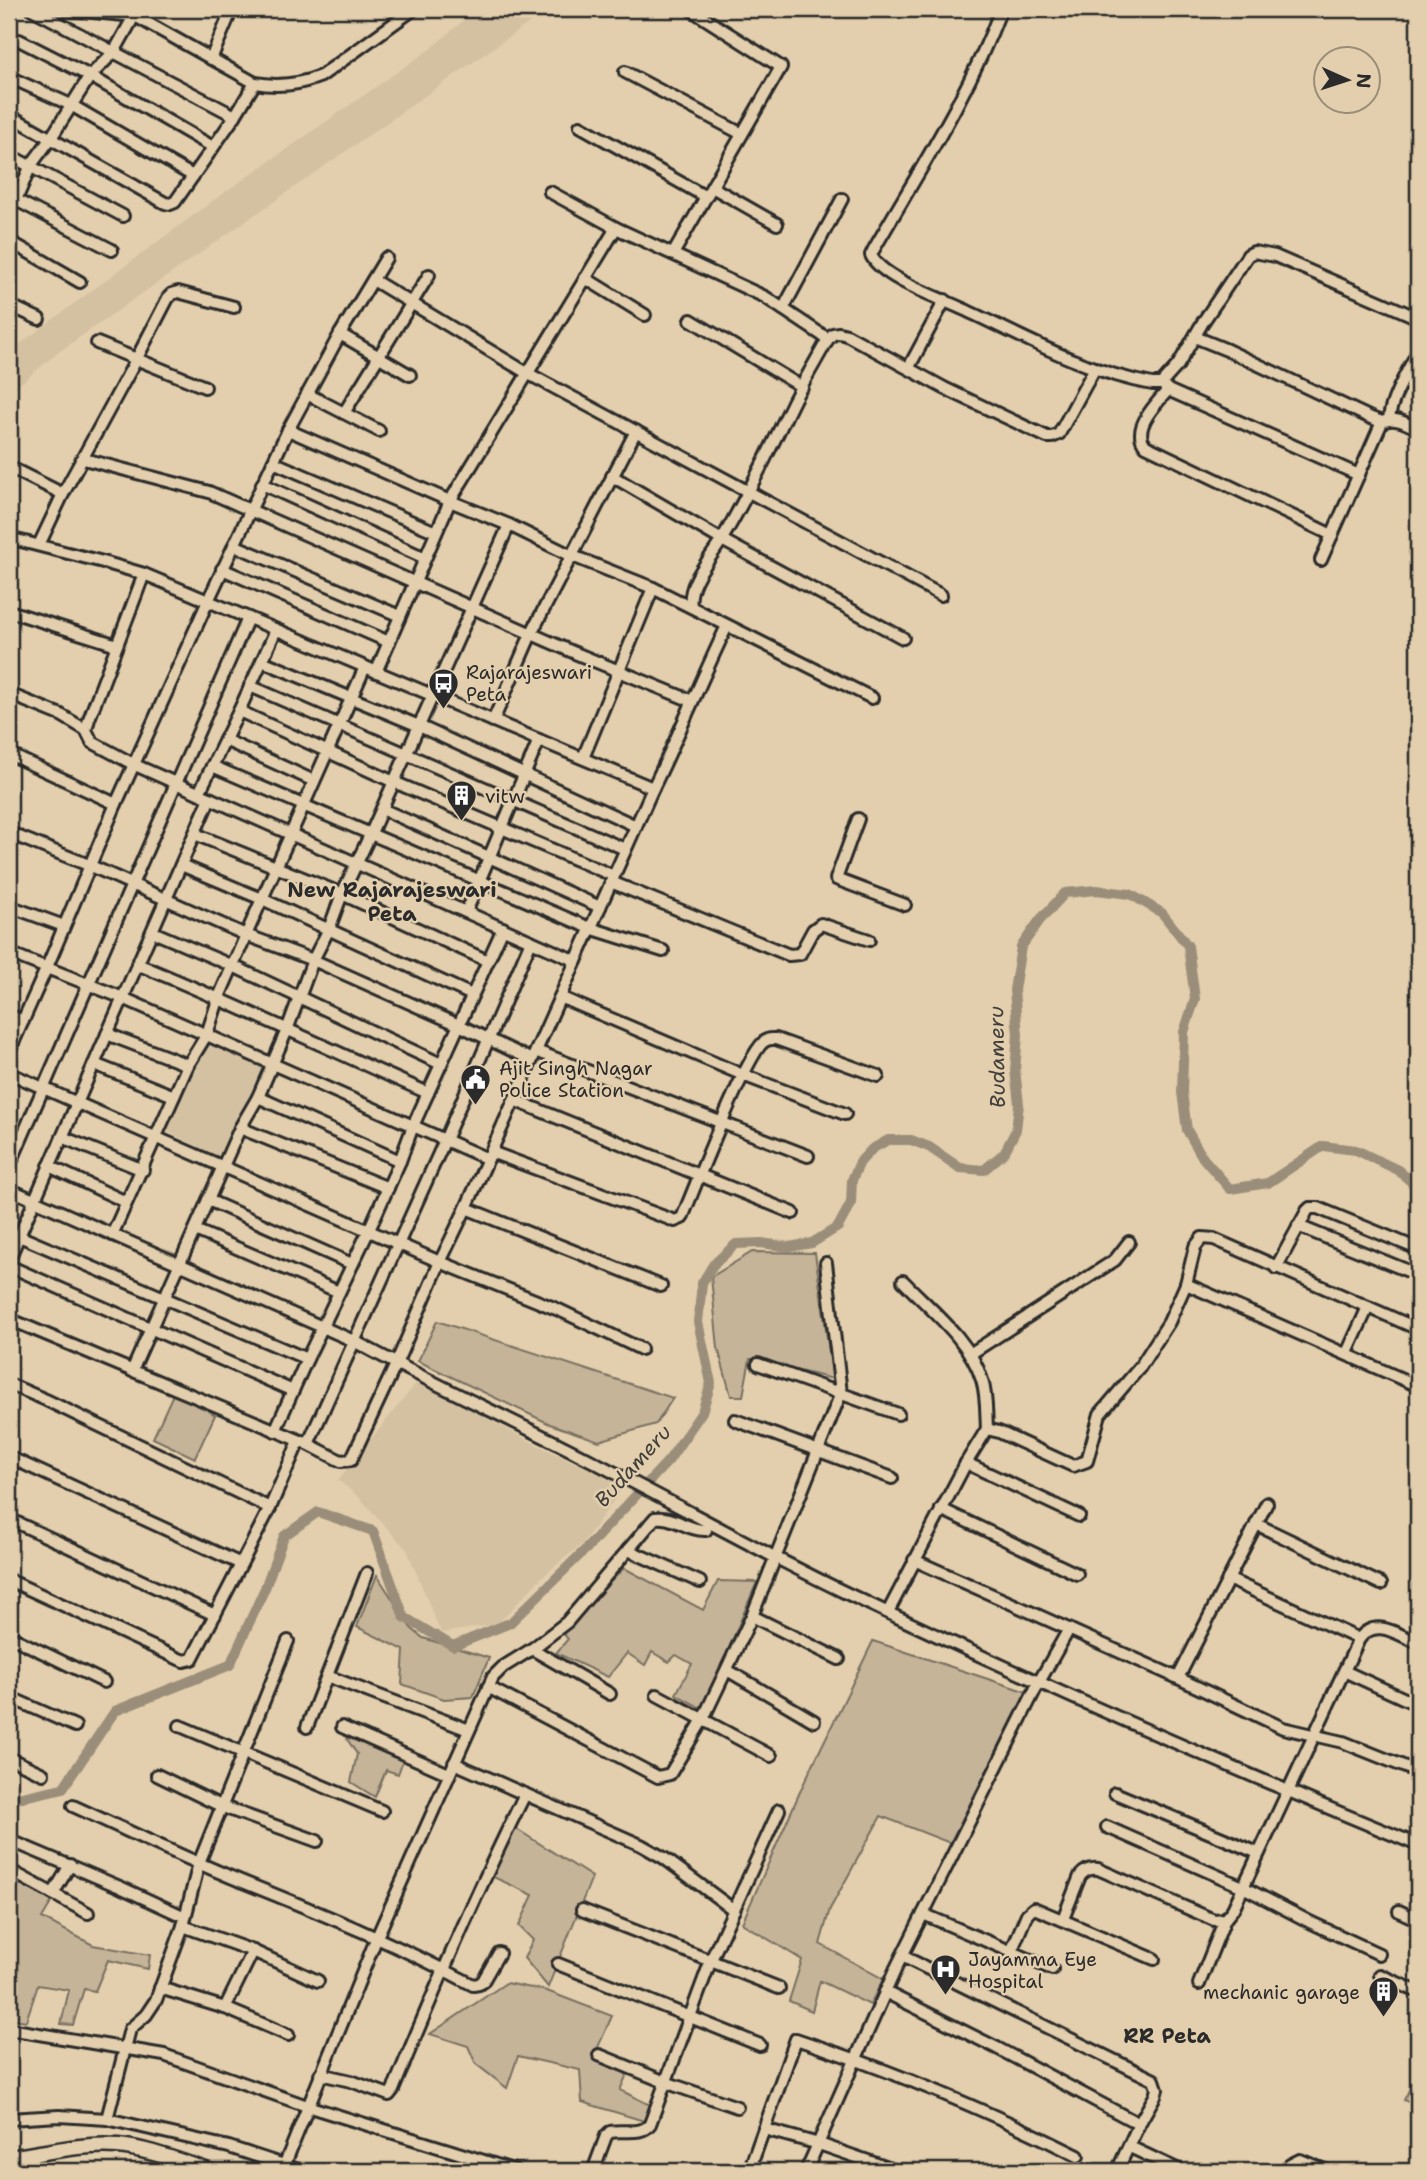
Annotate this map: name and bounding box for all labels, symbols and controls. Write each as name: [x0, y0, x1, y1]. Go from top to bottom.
north arrow: [1312, 46, 1382, 116]
text: N: [1351, 73, 1376, 89]
place label: Rajarajeswari Peta: [466, 660, 592, 707]
bus stop icon: Rajarajeswari Peta: [426, 666, 460, 710]
building icon: vitw: [445, 779, 479, 823]
place label: vitw: [485, 784, 525, 809]
district label: New Rajarajeswari Peta: [287, 876, 497, 928]
water label: Budameru: [982, 1006, 1012, 1108]
place label: Ajit Singh Nagar Police Station: [499, 1056, 653, 1103]
public building icon: Ajit Singh Nagar Police Station: [459, 1062, 493, 1106]
water label: Budameru: [588, 1419, 678, 1513]
place label: Jayamma Eye Hospital: [968, 1947, 1097, 1994]
hospital icon: Jayamma Eye Hospital: [928, 1953, 962, 1997]
building icon: mechanic garage: [1366, 1975, 1400, 2019]
place label: mechanic garage: [1203, 1980, 1360, 2005]
district label: RR Peta: [1123, 2022, 1211, 2050]

